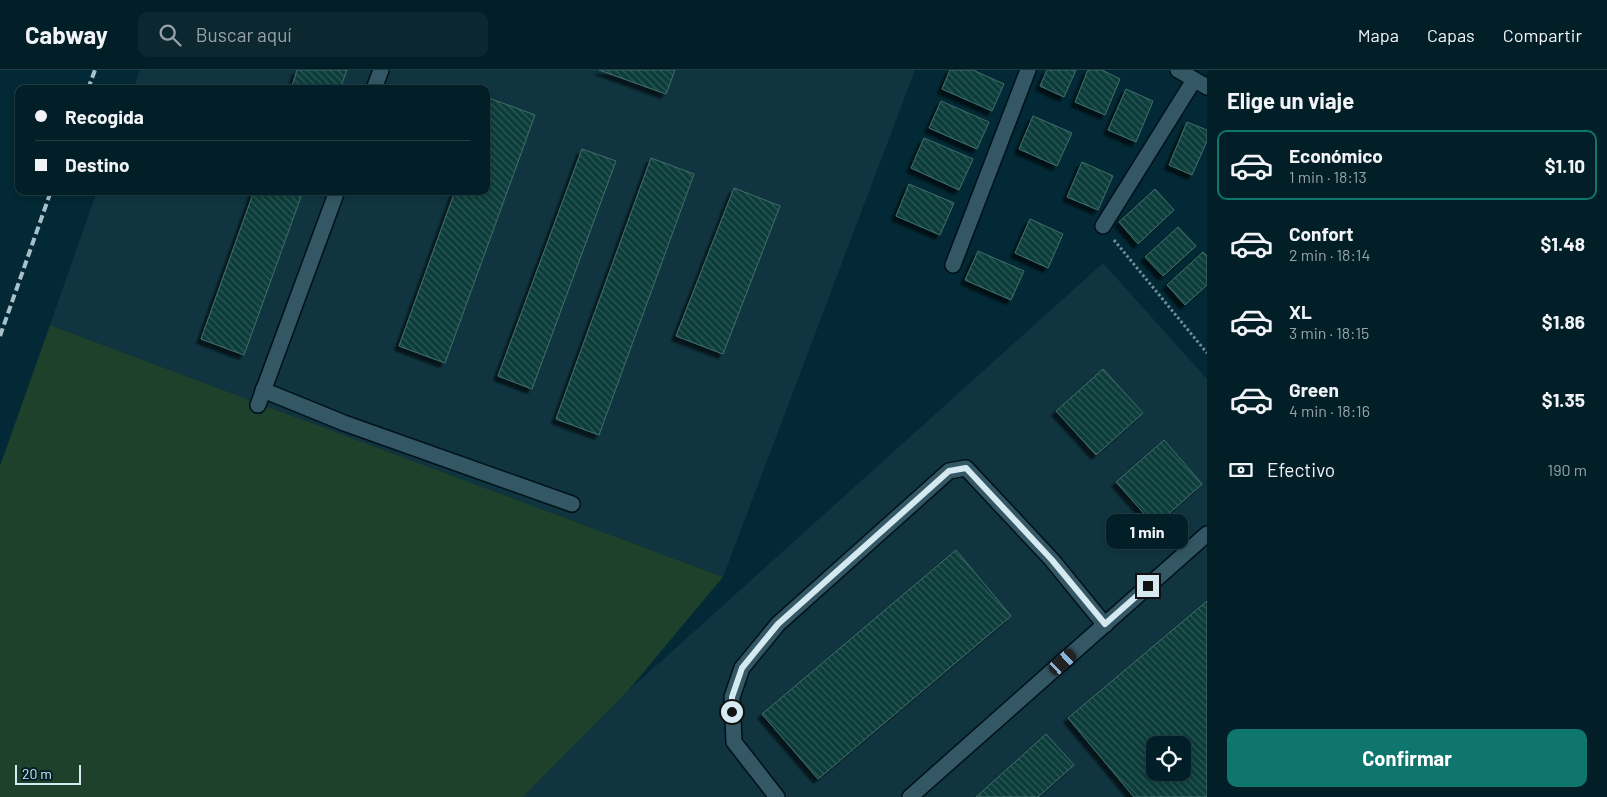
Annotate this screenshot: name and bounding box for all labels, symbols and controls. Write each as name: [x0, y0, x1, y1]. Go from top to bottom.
search box: [138, 12, 488, 57]
text: Cabway: [25, 20, 108, 49]
icon: search: [156, 21, 184, 49]
text: Buscar aquí: [196, 23, 292, 46]
text: Mapa: [1358, 24, 1399, 46]
text: Capas: [1427, 24, 1475, 46]
text: Compartir: [1503, 24, 1582, 46]
text: Elige un viaje: [1227, 87, 1354, 113]
text: Recogida: [65, 105, 144, 128]
icon: car: [1229, 143, 1274, 188]
text: Económico: [1289, 144, 1383, 167]
text: Destino: [65, 153, 130, 176]
text: $1.10: [1545, 154, 1585, 177]
text: 1 min · 18:13: [1289, 167, 1367, 186]
icon: car: [1229, 221, 1274, 266]
text: Confort: [1289, 222, 1353, 245]
text: $1.48: [1541, 232, 1585, 255]
text: 2 min · 18:14: [1289, 245, 1370, 264]
icon: car: [1229, 299, 1274, 344]
text: XL: [1289, 300, 1312, 323]
text: $1.86: [1542, 310, 1585, 333]
text: 3 min · 18:15: [1289, 323, 1369, 342]
icon: car: [1229, 377, 1274, 422]
text: Green: [1289, 378, 1339, 401]
text: $1.35: [1542, 388, 1585, 411]
text: 4 min · 18:16: [1289, 401, 1370, 420]
icon: cash: [1227, 456, 1255, 484]
text: Efectivo: [1267, 458, 1335, 481]
text: 190 m: [1548, 460, 1587, 479]
callout: 1 min: [1107, 514, 1189, 548]
text: 1 min: [1129, 522, 1165, 541]
route end: [1137, 575, 1159, 597]
car: [1046, 646, 1079, 678]
route start: [721, 701, 743, 723]
button: Confirmar: [1227, 729, 1587, 787]
map controls: [1146, 736, 1191, 781]
button: locate: [1146, 736, 1191, 781]
scale bar: [15, 762, 81, 785]
text: 20 m: [22, 765, 52, 782]

